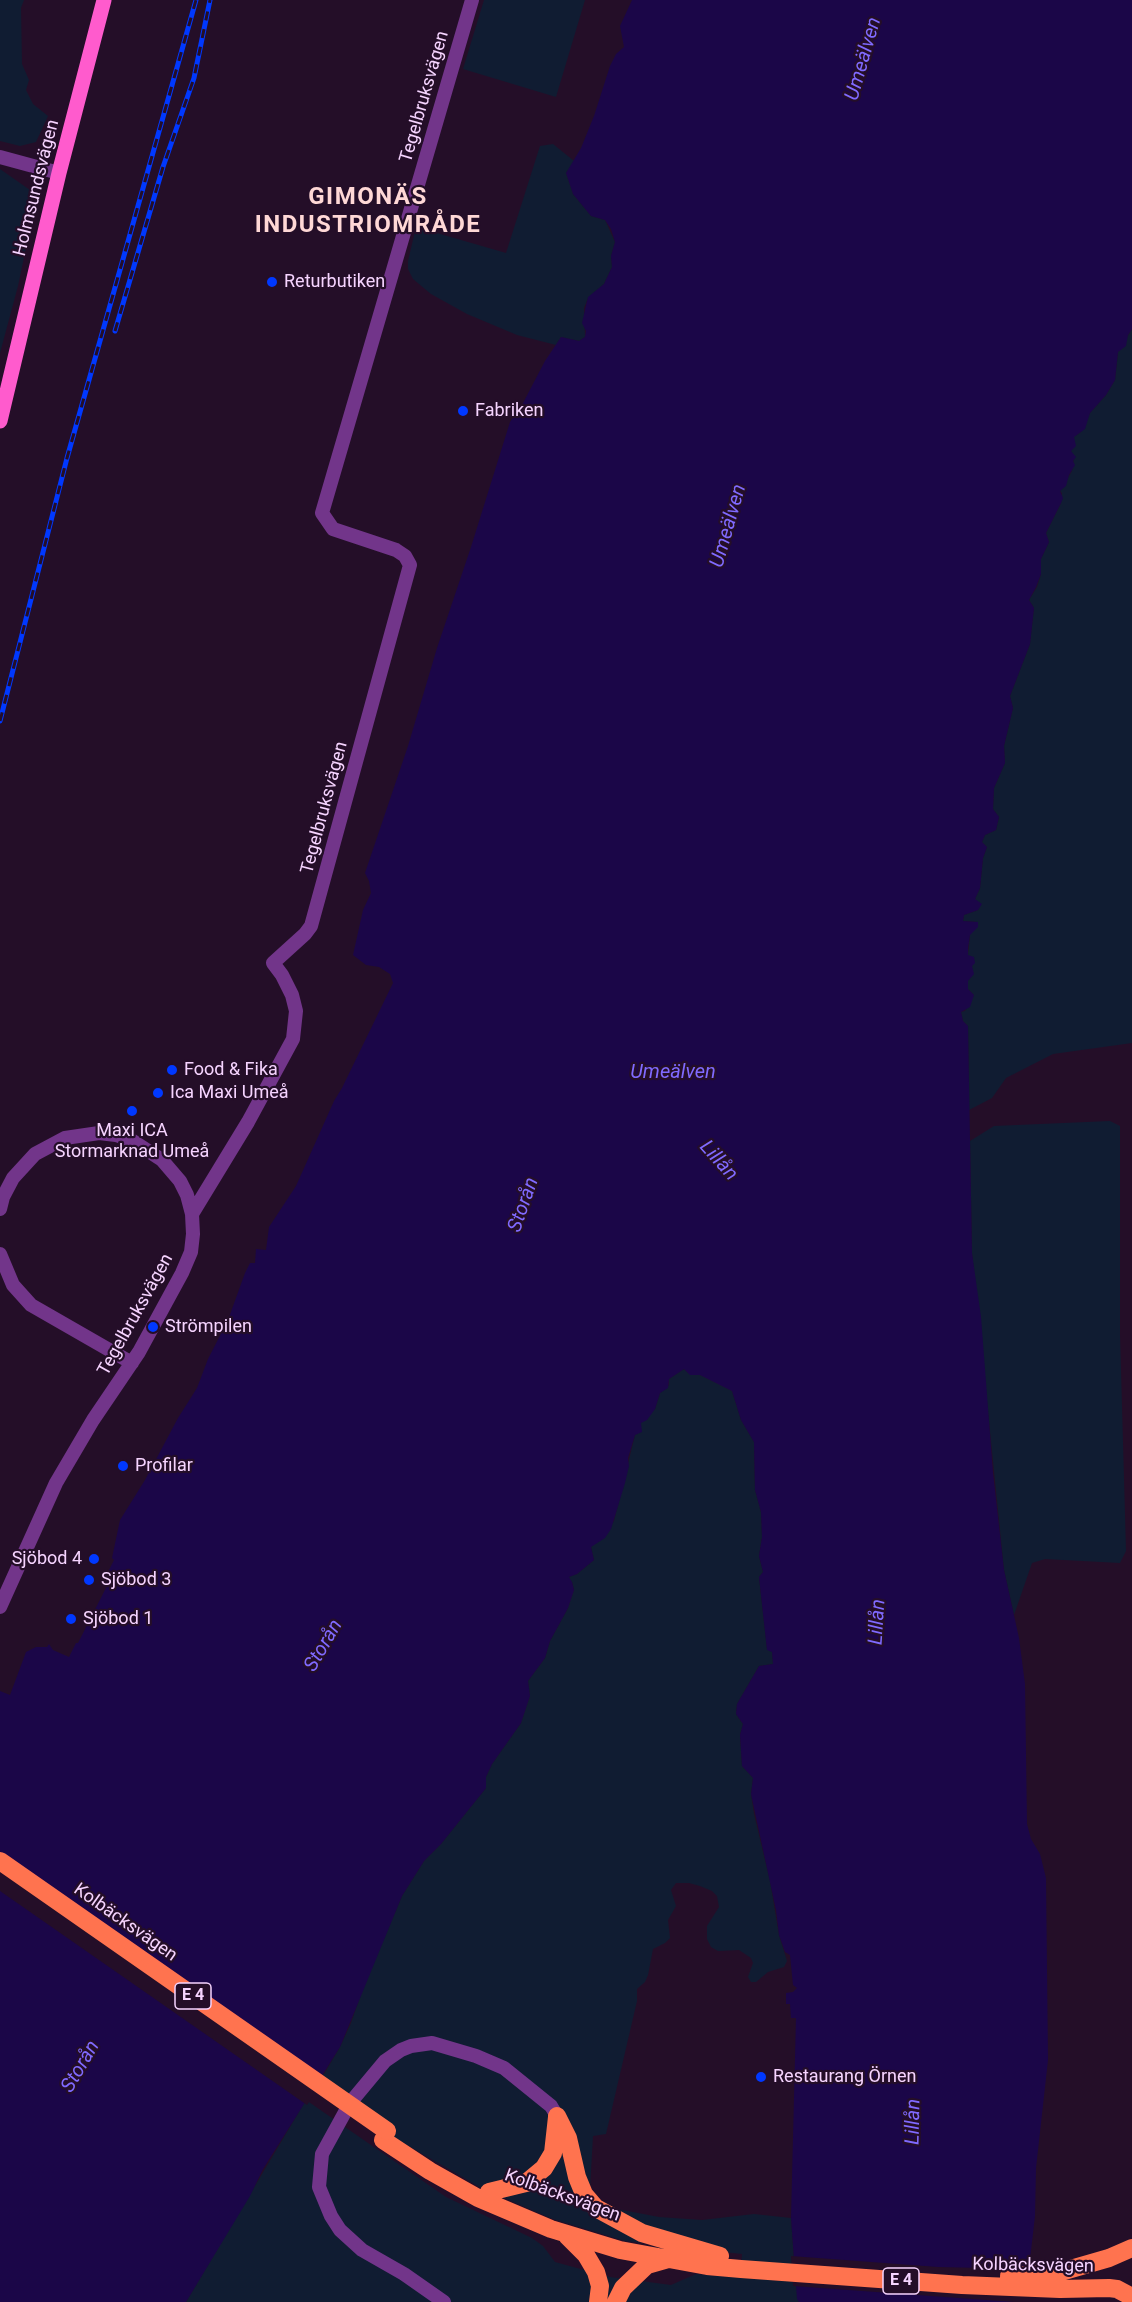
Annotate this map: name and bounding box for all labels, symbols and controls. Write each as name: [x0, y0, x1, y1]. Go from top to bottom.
water label: Umeälven: [841, 15, 887, 103]
street label: Tegelbruksvägen: [396, 29, 454, 165]
street label: Holmsundsvägen: [10, 118, 64, 258]
district label: GIMONÄS INDUSTRIOMRÅDE: [255, 184, 481, 240]
place label: Returbutiken: [284, 271, 385, 293]
marker: Returbutiken: [265, 275, 279, 289]
place label: Fabriken: [475, 400, 543, 422]
marker: Fabriken: [456, 404, 470, 418]
water label: Umeälven: [706, 482, 752, 570]
street label: Tegelbruksvägen: [297, 740, 353, 876]
place label: Food & Fika: [184, 1059, 278, 1081]
water label: Umeälven: [630, 1061, 716, 1085]
marker: Food & Fika: [165, 1063, 179, 1077]
place label: Ica Maxi Umeå: [170, 1082, 289, 1104]
marker: Ica Maxi Umeå: [151, 1086, 165, 1100]
marker: Maxi ICA Stormarknad Umeå: [125, 1104, 139, 1118]
place label: Maxi ICA Stormarknad Umeå: [55, 1120, 209, 1162]
water label: Lillån: [694, 1136, 742, 1186]
water label: Storån: [504, 1175, 544, 1235]
street label: Tegelbruksvägen: [94, 1250, 178, 1380]
place label: Strömpilen: [165, 1316, 252, 1338]
marker: Strömpilen: [146, 1320, 160, 1334]
place label: Profilar: [135, 1455, 193, 1477]
marker: Profilar: [116, 1459, 130, 1473]
place label: Sjöbod 4: [12, 1548, 82, 1570]
marker: Sjöbod 4: [87, 1552, 101, 1566]
place label: Sjöbod 3: [101, 1569, 171, 1591]
marker: Sjöbod 3: [82, 1573, 96, 1587]
water label: Lillån: [864, 1598, 892, 1646]
place label: Sjöbod 1: [83, 1608, 153, 1630]
marker: Sjöbod 1: [64, 1612, 78, 1626]
water label: Storån: [300, 1616, 348, 1676]
street label: Kolbäcksvägen: [69, 1879, 181, 1967]
road number: E 4: [175, 1983, 211, 2009]
water label: Storån: [57, 2037, 105, 2097]
place label: Restaurang Örnen: [773, 2066, 916, 2088]
marker: Restaurang Örnen: [754, 2070, 768, 2084]
water label: Lillån: [902, 2099, 926, 2145]
street label: Kolbäcksvägen: [501, 2165, 623, 2227]
street label: Kolbäcksvägen: [972, 2254, 1094, 2278]
road number: E 4: [883, 2268, 919, 2294]

